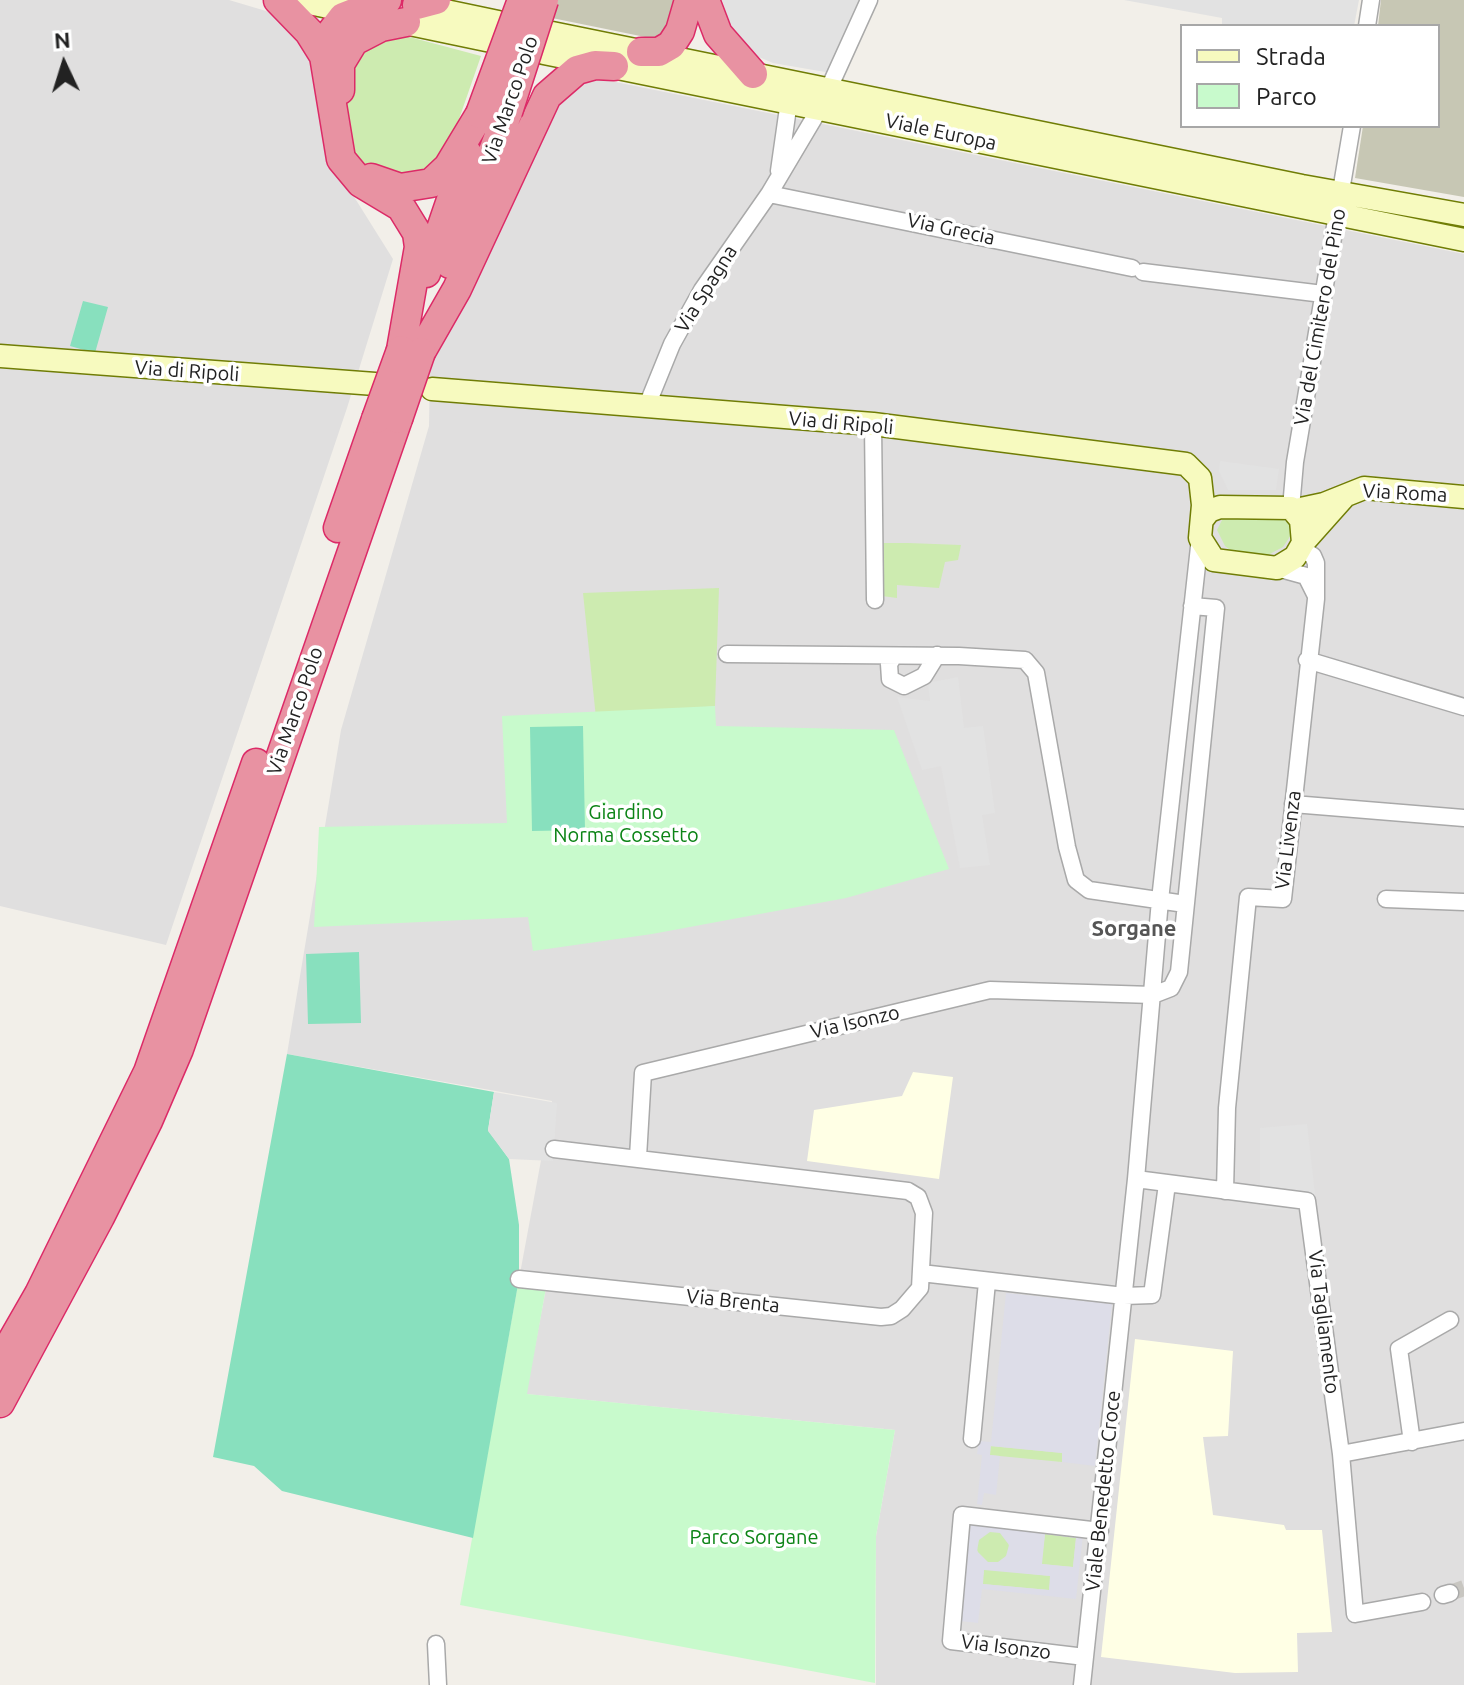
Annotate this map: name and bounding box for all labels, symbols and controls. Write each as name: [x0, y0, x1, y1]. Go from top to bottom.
north arrow: [24, 24, 104, 104]
legend: [1180, 24, 1440, 128]
text: N: [53, 27, 71, 53]
street label: Via Marco Polo: [477, 33, 543, 167]
text: Strada: [1256, 43, 1326, 70]
text: Parco: [1256, 83, 1317, 110]
street label: Viale Europa: [883, 109, 999, 155]
street label: Via del Cimitero del Pino: [1289, 207, 1351, 427]
street label: Via Grecia: [905, 208, 997, 250]
street label: Via Spagna: [670, 241, 742, 337]
street label: Via di Ripoli: [134, 355, 240, 387]
street label: Via di Ripoli: [788, 406, 894, 440]
street label: Via Roma: [1362, 479, 1448, 507]
street label: Via Marco Polo: [262, 644, 328, 778]
street label: Via Livenza: [1270, 789, 1306, 891]
park label: Giardino Norma Cossetto: [553, 800, 699, 847]
district label: Sorgane: [1091, 916, 1177, 942]
street label: Via Isonzo: [808, 1000, 902, 1044]
street label: Via Tagliamento: [1303, 1249, 1345, 1395]
street label: Via Brenta: [685, 1284, 781, 1318]
street label: Viale Benedetto Croce: [1081, 1389, 1125, 1593]
park label: Parco Sorgane: [689, 1525, 819, 1549]
street label: Via Isonzo: [960, 1630, 1052, 1664]

